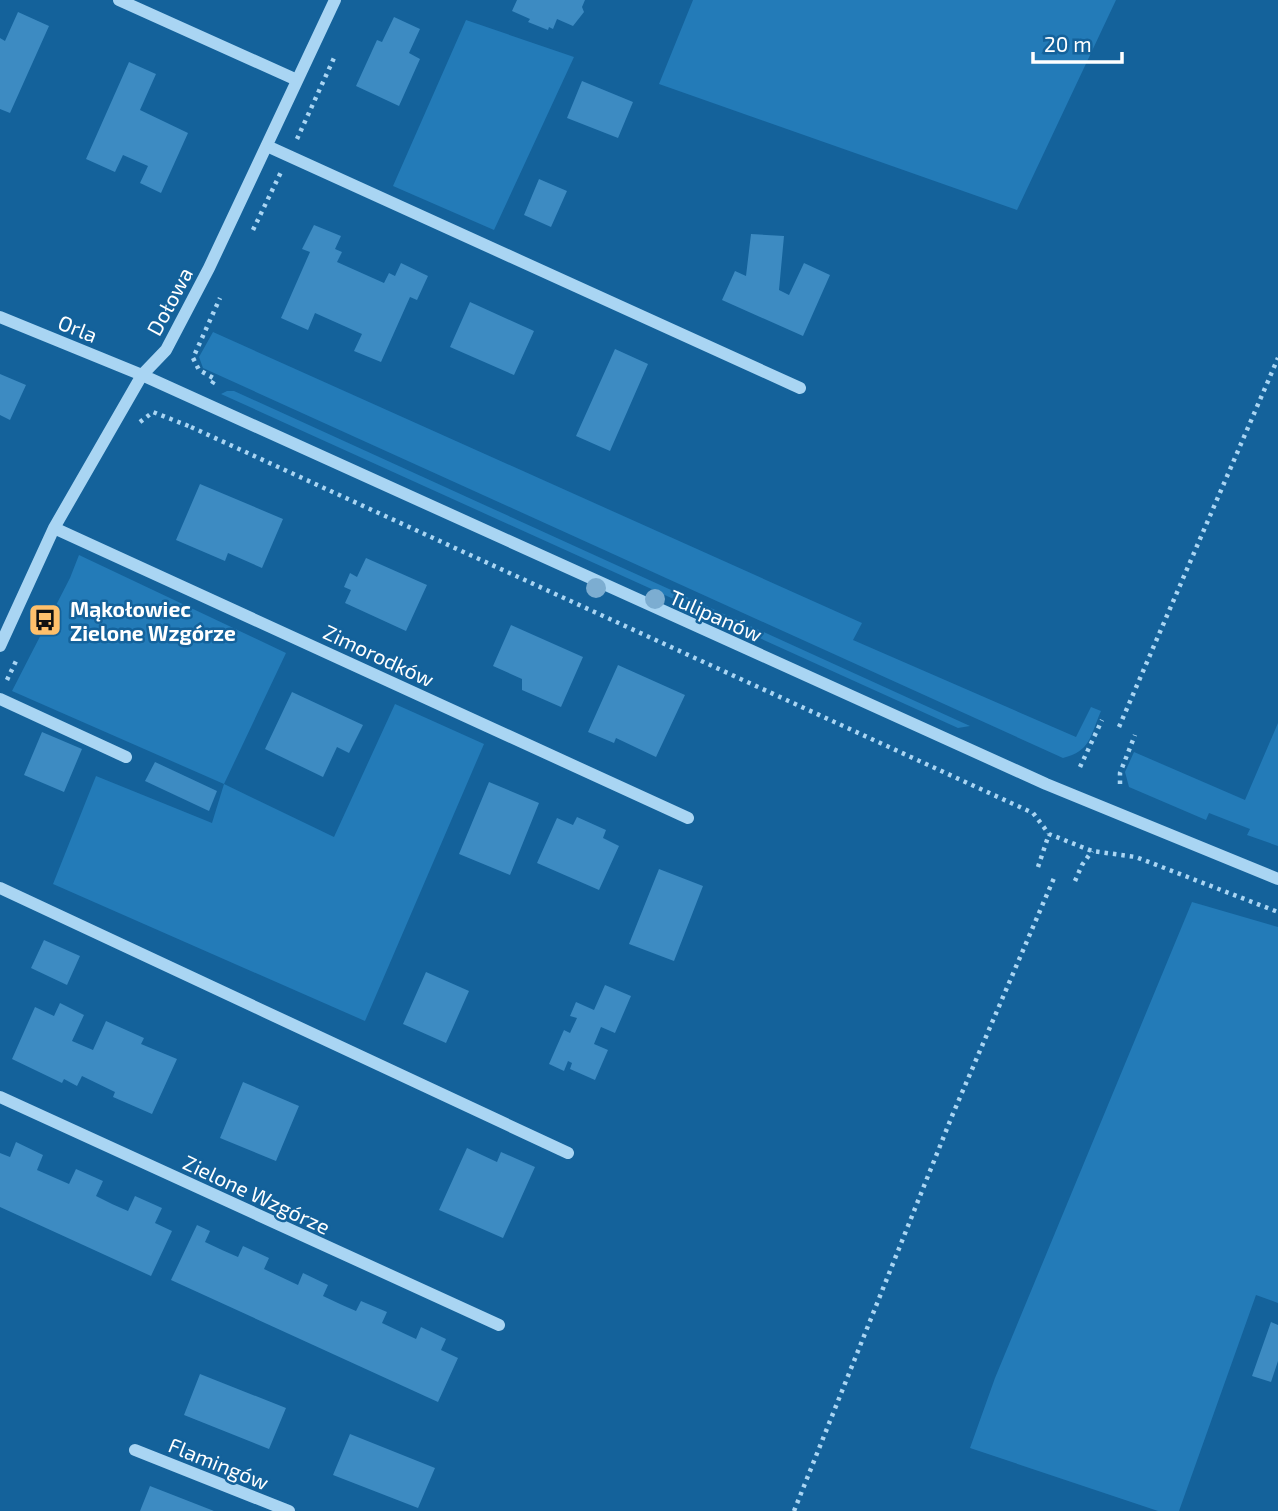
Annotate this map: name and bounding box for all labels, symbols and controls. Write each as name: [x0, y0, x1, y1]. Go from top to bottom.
scale bar: [1033, 21, 1122, 65]
text: 20 m: [1044, 31, 1092, 56]
street label: Dołowa: [141, 263, 197, 339]
street label: Orla: [55, 309, 101, 347]
street label: Tulipanów: [666, 583, 766, 647]
place label: Mąkołowiec Zielone Wzgórze: [70, 596, 236, 645]
bus stop icon: Mąkołowiec Zielone Wzgórze: [26, 601, 64, 639]
street label: Zimorodków: [320, 619, 438, 691]
street label: Zielone Wzgórze: [180, 1149, 334, 1239]
street label: Flamingów: [165, 1432, 273, 1494]

